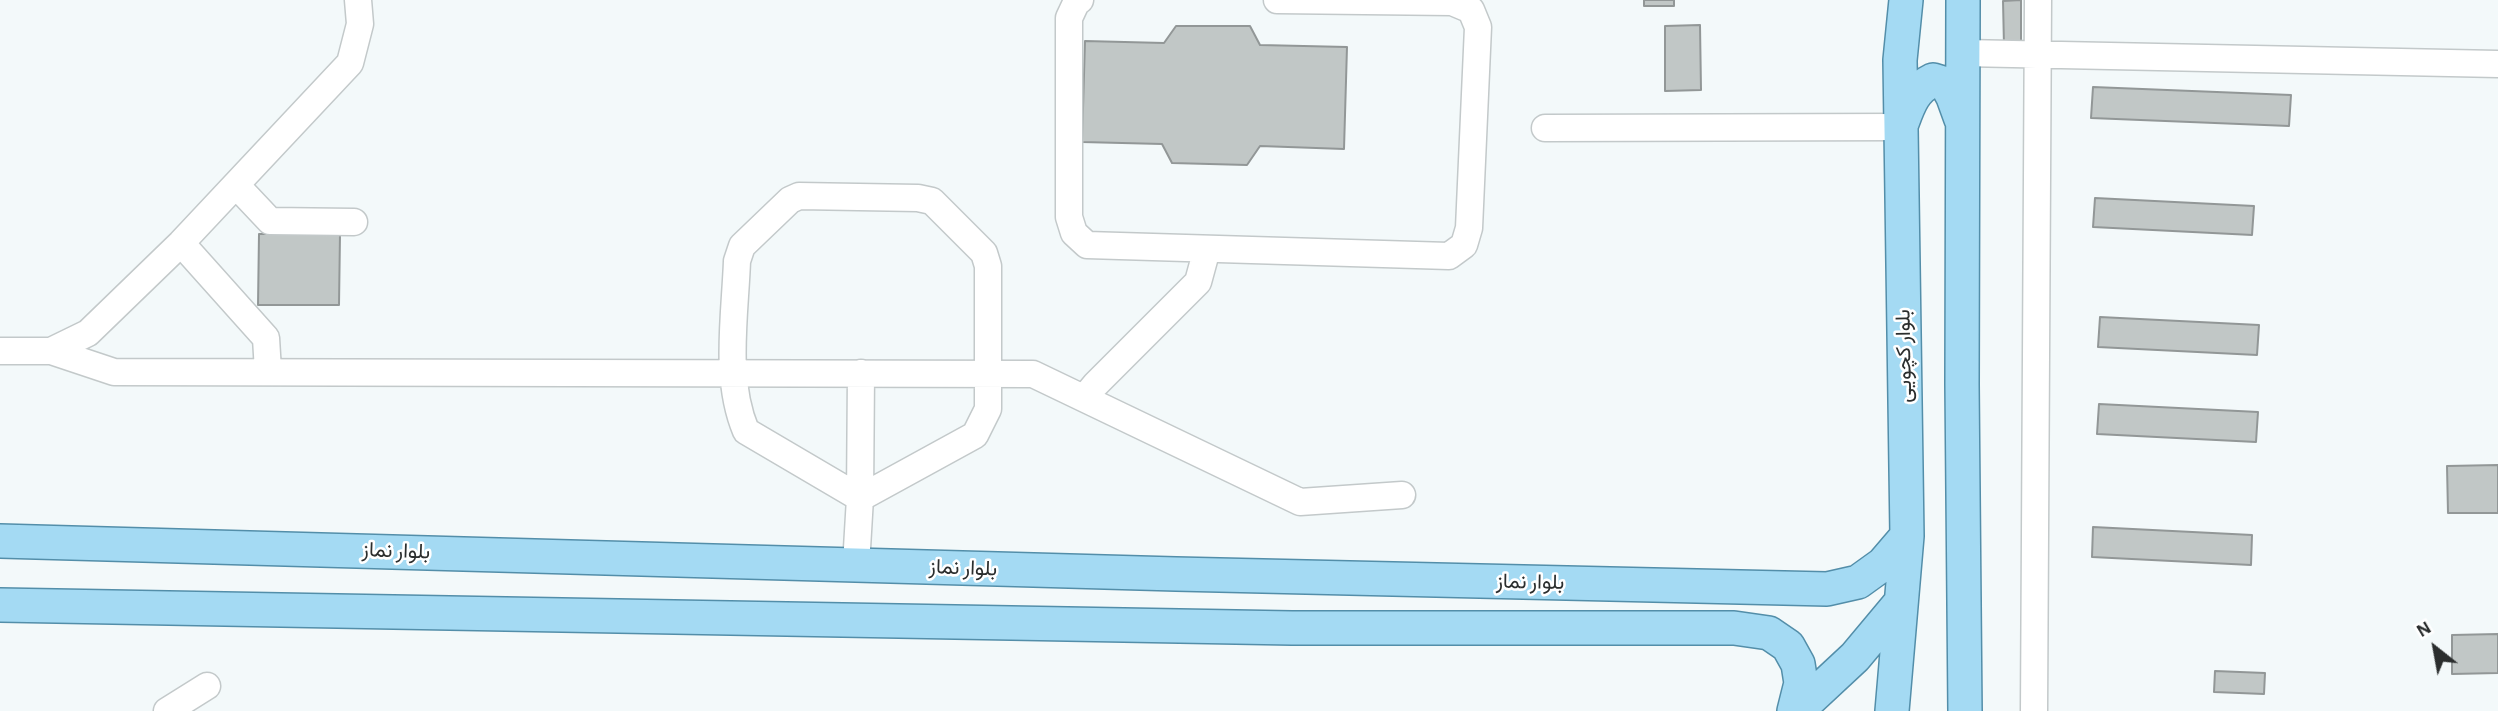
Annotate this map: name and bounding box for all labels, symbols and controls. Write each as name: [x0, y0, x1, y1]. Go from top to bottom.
street label: بلوار کچویی: [1891, 309, 1917, 403]
street label: بلوار نماز: [361, 537, 431, 565]
street label: بلوار نماز: [928, 554, 998, 582]
street label: بلوار نماز: [1496, 569, 1564, 595]
north arrow: [2400, 613, 2470, 683]
text: N: [2413, 618, 2434, 641]

